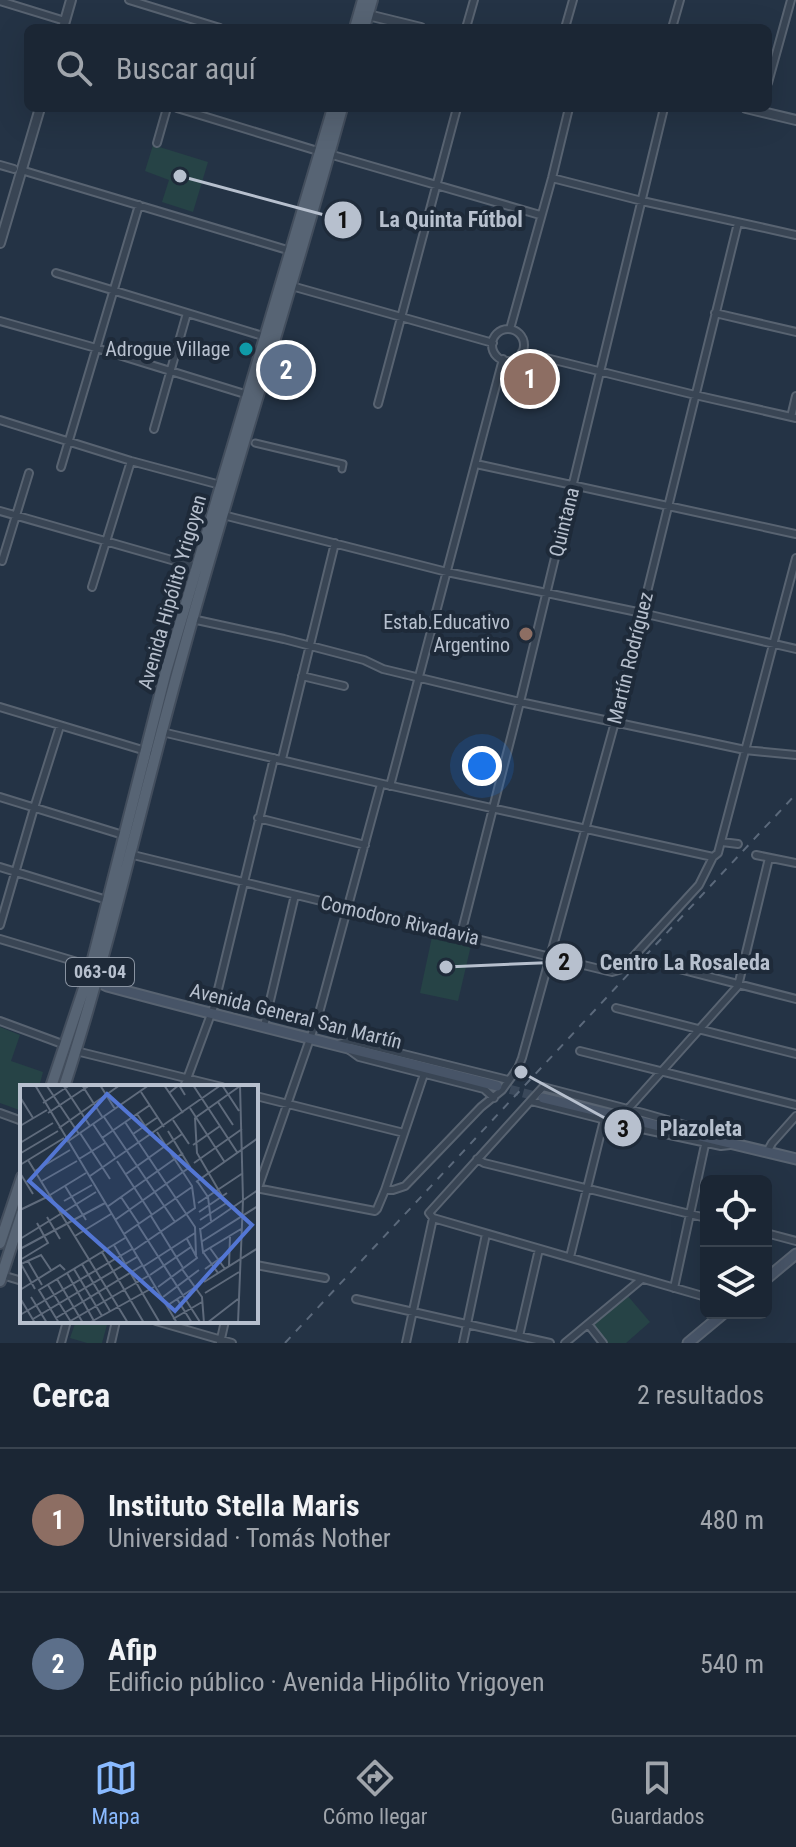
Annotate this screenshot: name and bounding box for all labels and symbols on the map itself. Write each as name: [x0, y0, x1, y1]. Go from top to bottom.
callout: La Quinta Fútbol: [323, 197, 539, 243]
text: 1: [337, 206, 349, 234]
text: La Quinta Fútbol: [379, 207, 523, 232]
place label: Adrogue Village: [105, 337, 230, 361]
marker: Adrogue Village: [237, 340, 255, 358]
pin: 2: [260, 340, 312, 400]
pin: 1: [504, 349, 556, 409]
street label: Quintana: [544, 485, 584, 559]
street label: Avenida Hipólito Yrigoyen: [133, 492, 211, 692]
street label: Martín Rodríguez: [602, 589, 658, 727]
place label: Estab.Educativo Argentino: [383, 610, 510, 657]
marker: Estab.Educativo Argentino: [517, 625, 535, 643]
your location: [462, 746, 502, 786]
street label: Comodoro Rivadavia: [318, 890, 482, 950]
callout: Centro La Rosaleda: [544, 939, 786, 985]
text: 2: [558, 948, 570, 976]
text: Centro La Rosaleda: [600, 950, 770, 975]
road number: 063-04: [66, 958, 134, 986]
street label: Avenida General San Martín: [187, 978, 405, 1054]
inset map: [20, 1085, 258, 1323]
callout: Plazoleta: [603, 1105, 758, 1151]
text: 3: [617, 1115, 629, 1143]
text: Plazoleta: [660, 1116, 742, 1141]

